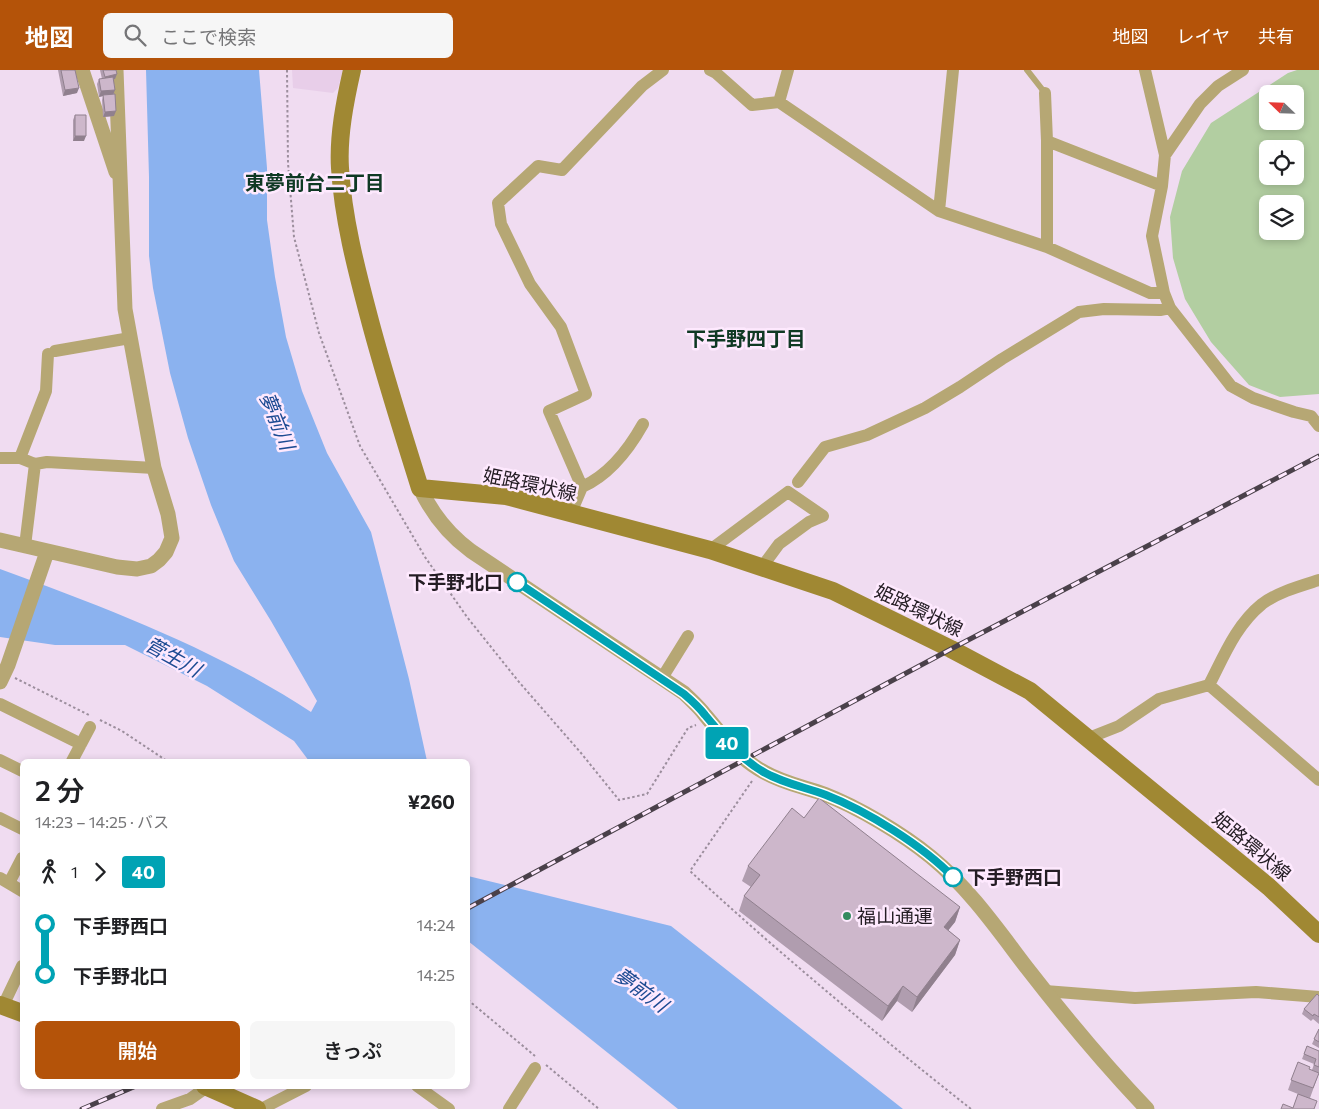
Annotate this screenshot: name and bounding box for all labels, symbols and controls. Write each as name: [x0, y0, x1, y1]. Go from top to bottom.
search box: [103, 13, 453, 58]
icon: search: [121, 21, 149, 49]
text: 地図: [25, 22, 73, 51]
text: ここで検索: [161, 25, 256, 48]
text: 地図: [1113, 25, 1149, 47]
text: レイヤ: [1177, 25, 1230, 47]
text: 共有: [1258, 25, 1294, 47]
north arrow: [1259, 85, 1304, 130]
map controls: [1259, 85, 1304, 240]
button: locate: [1259, 140, 1304, 185]
district label: 東夢前台二丁目: [245, 170, 385, 194]
button: layers: [1259, 195, 1304, 240]
district label: 下手野四丁目: [686, 326, 806, 350]
water label: 夢前川: [256, 388, 301, 455]
street label: 姫路環状線: [481, 462, 579, 505]
place label: 下手野北口: [408, 570, 503, 593]
marker: 下手野北口: [507, 572, 527, 592]
street label: 姫路環状線: [871, 578, 967, 641]
water label: 菅生川: [141, 631, 207, 682]
line badge: 40: [704, 727, 750, 759]
text: 40: [715, 732, 739, 754]
text: 2 分: [35, 773, 84, 807]
text: ¥260: [408, 790, 455, 813]
street label: 姫路環状線: [1209, 806, 1296, 885]
text: 14:23 – 14:25 · バス: [35, 812, 169, 831]
icon: walk: [35, 858, 63, 886]
icon: forward: [86, 858, 114, 886]
text: 40: [132, 861, 155, 883]
text: 1: [71, 862, 78, 881]
place label: 下手野西口: [967, 865, 1062, 888]
marker: 下手野西口: [943, 867, 963, 887]
place label: 福山通運: [857, 904, 933, 927]
marker: 福山通運: [841, 910, 853, 922]
text: 下手野西口: [73, 914, 168, 937]
text: 14:24: [417, 915, 455, 934]
water label: 夢前川: [610, 962, 675, 1018]
text: 下手野北口: [73, 964, 168, 987]
text: 14:25: [417, 965, 455, 984]
button: 開始: [35, 1021, 240, 1079]
button: きっぷ: [250, 1021, 455, 1079]

